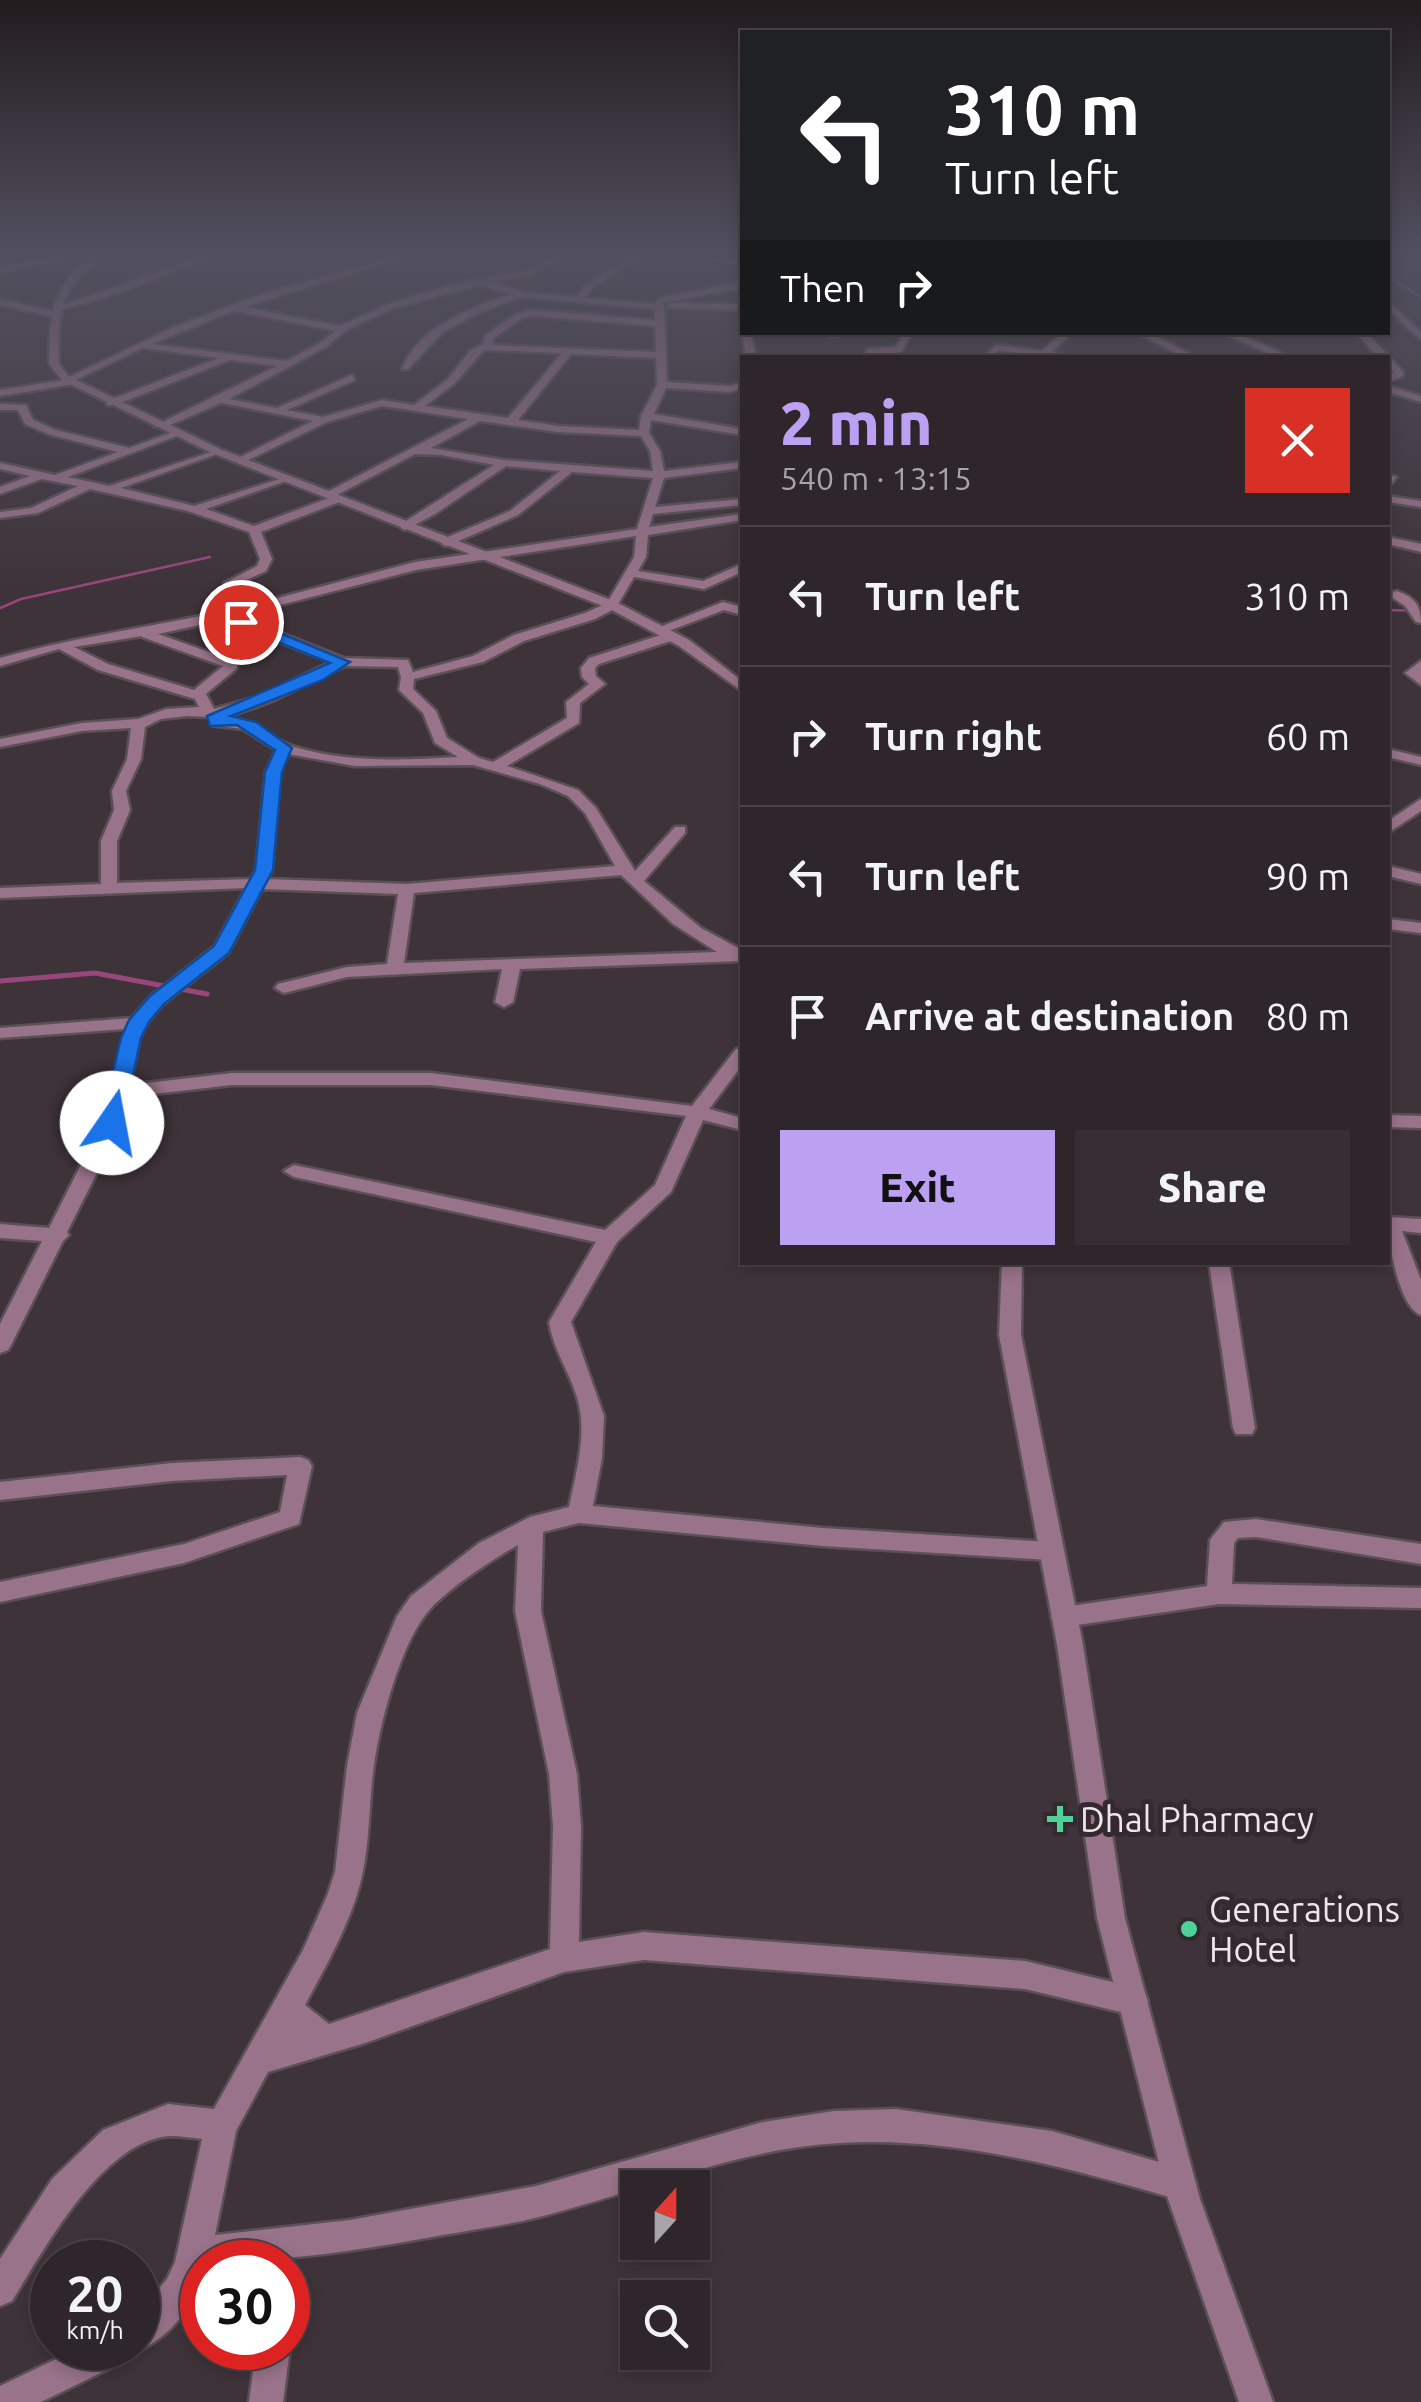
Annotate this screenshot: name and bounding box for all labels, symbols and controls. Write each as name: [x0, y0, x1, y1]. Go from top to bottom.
icon: left: [780, 70, 910, 200]
text: 310 m: [945, 70, 1140, 148]
text: Turn left: [945, 152, 1119, 203]
icon: right: [886, 260, 941, 315]
text: Then: [780, 267, 866, 309]
button: close: [1245, 388, 1350, 493]
text: 2 min: [780, 389, 933, 456]
text: 540 m · 13:15: [780, 460, 972, 496]
icon: left: [780, 569, 835, 624]
text: Turn left: [865, 575, 1020, 617]
text: 310 m: [1244, 575, 1350, 617]
pin: [199, 580, 284, 665]
icon: arrive: [214, 595, 269, 650]
icon: right: [780, 709, 835, 764]
text: Turn right: [865, 715, 1042, 757]
text: 60 m: [1266, 715, 1350, 757]
icon: left: [780, 849, 835, 904]
text: Turn left: [865, 855, 1020, 897]
text: 90 m: [1266, 855, 1350, 897]
icon: arrive: [780, 989, 835, 1044]
text: Arrive at destination: [865, 995, 1234, 1037]
text: 80 m: [1266, 995, 1350, 1037]
position arrow: [60, 1071, 164, 1175]
button: Exit: [780, 1130, 1055, 1245]
button: Share: [1075, 1130, 1350, 1245]
place label: Dhal Pharmacy: [1080, 1799, 1314, 1839]
marker: Dhal Pharmacy: [1049, 1808, 1071, 1830]
place label: Generations Hotel: [1209, 1889, 1400, 1969]
marker: Generations Hotel: [1178, 1918, 1200, 1940]
north arrow: [620, 2170, 710, 2260]
map controls: [620, 2170, 710, 2370]
speed limit sign: 30: [180, 2240, 310, 2370]
text: 20: [67, 2265, 123, 2321]
button: search: [620, 2280, 710, 2370]
text: km/h: [66, 2316, 124, 2344]

